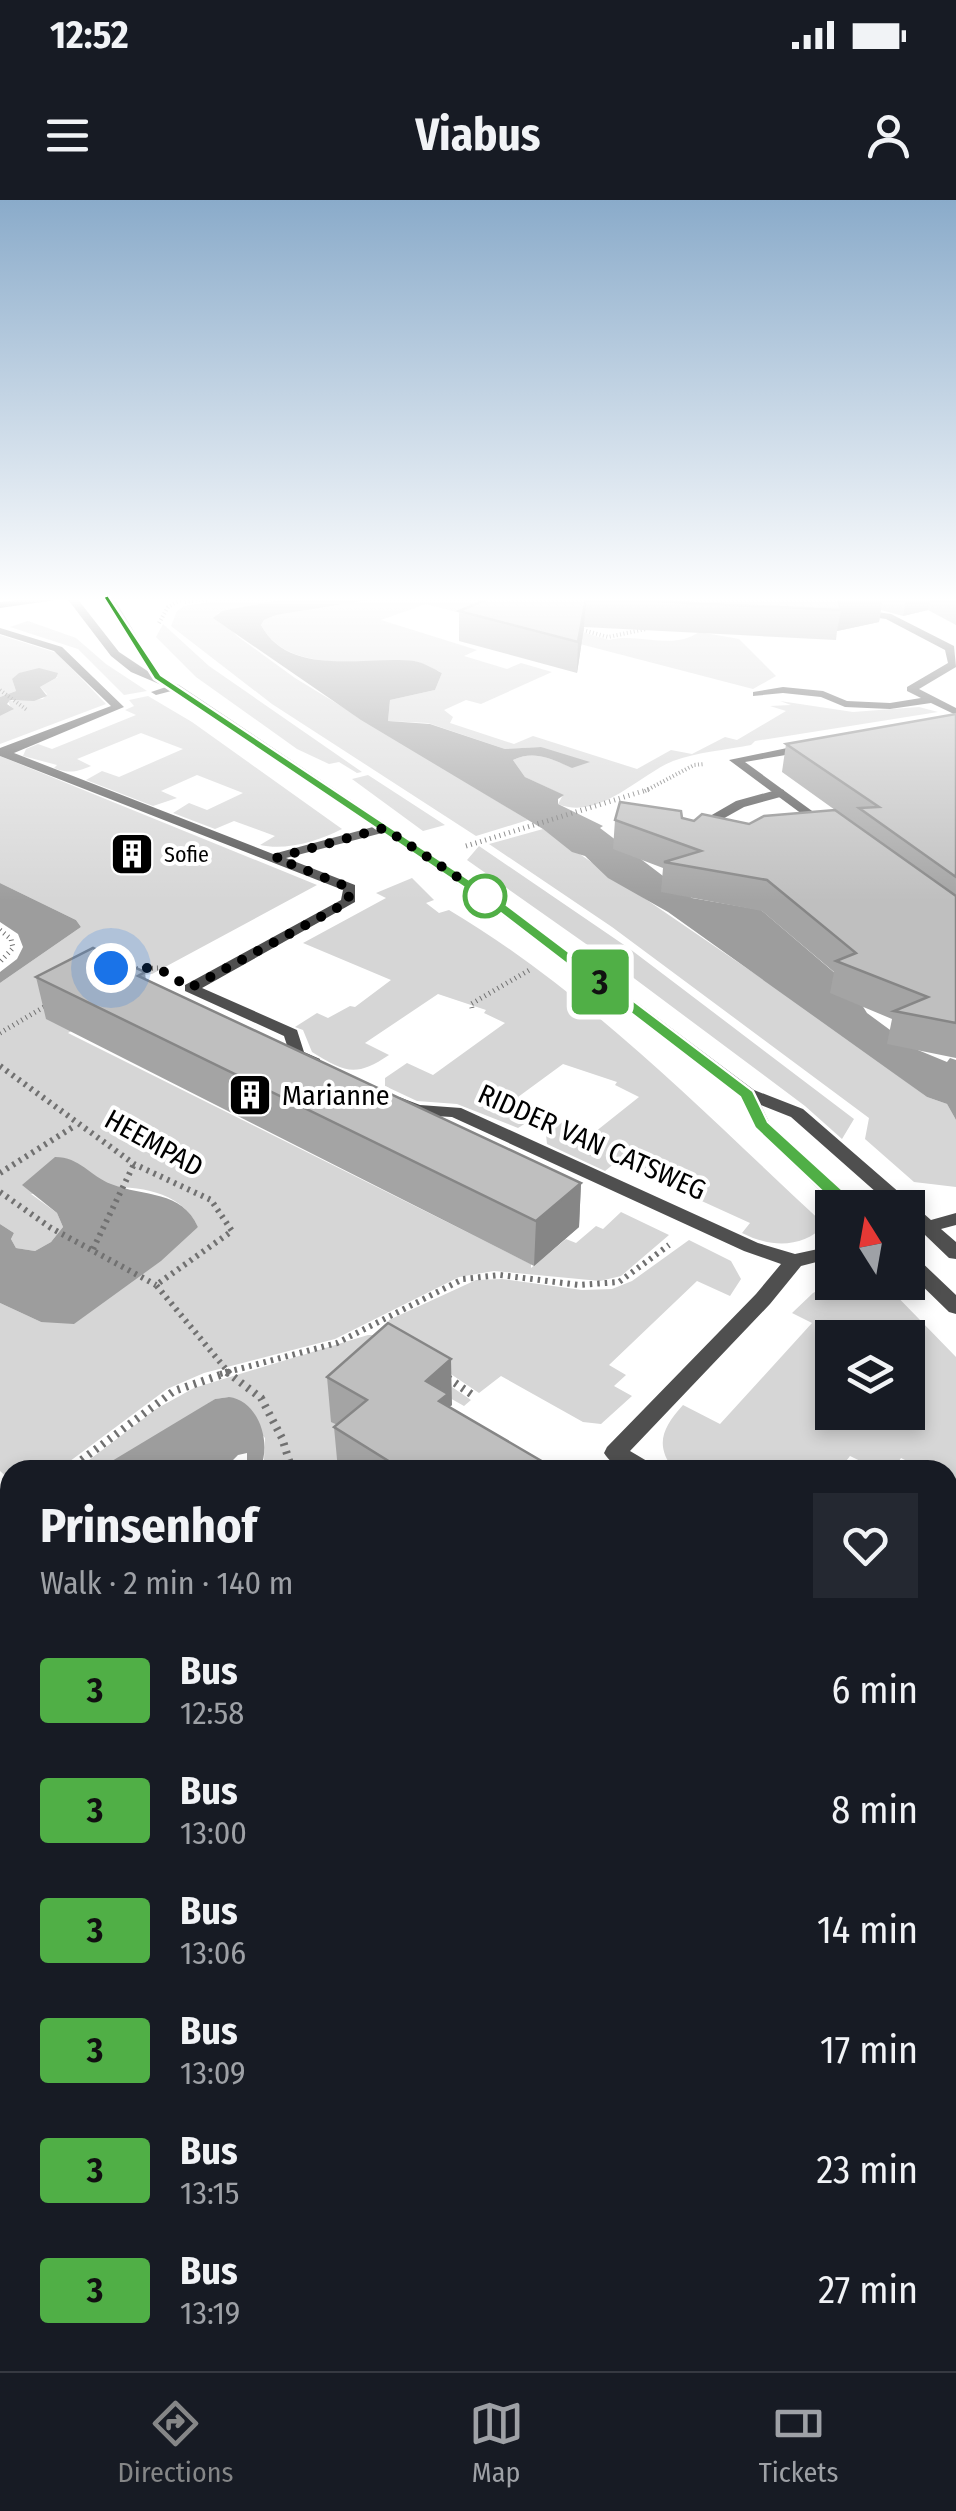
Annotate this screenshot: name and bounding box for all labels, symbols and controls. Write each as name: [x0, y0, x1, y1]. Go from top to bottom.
text: 12:52: [50, 12, 128, 58]
icon: menu: [40, 108, 95, 163]
text: Viabus: [415, 108, 541, 162]
icon: person: [861, 108, 916, 163]
building icon: Sofie: [109, 831, 155, 877]
place label: Sofie: [164, 841, 209, 868]
unlabelled marker: [464, 875, 506, 917]
your location: [86, 943, 136, 993]
line badge: 3: [568, 950, 632, 1014]
text: 3: [592, 961, 608, 1003]
building icon: Marianne: [227, 1072, 273, 1118]
street label: RIDDER VAN CATSWEG: [473, 1077, 711, 1207]
place label: Marianne: [282, 1079, 390, 1112]
street label: HEEMPAD: [99, 1103, 209, 1183]
north arrow: [815, 1190, 925, 1300]
map controls: [815, 1190, 925, 1430]
button: layers: [815, 1320, 925, 1430]
button: heart: [813, 1493, 918, 1598]
text: Prinsenhof: [40, 1497, 257, 1555]
text: Walk · 2 min · 140 m: [40, 1564, 293, 1602]
text: Bus: [180, 1648, 238, 1694]
text: 6 min: [831, 1667, 918, 1713]
text: 3: [87, 1669, 103, 1711]
text: 12:58: [180, 1694, 244, 1732]
text: Bus: [180, 1768, 238, 1814]
text: 8 min: [831, 1787, 918, 1833]
text: 3: [87, 1789, 103, 1831]
text: 13:00: [180, 1814, 247, 1852]
text: Bus: [180, 1888, 238, 1934]
text: 14 min: [817, 1907, 918, 1953]
text: 3: [87, 1909, 103, 1951]
text: 13:06: [180, 1934, 246, 1972]
text: Bus: [180, 2008, 238, 2054]
text: 17 min: [820, 2027, 918, 2073]
text: 3: [87, 2029, 103, 2071]
text: 13:09: [180, 2054, 246, 2092]
text: Bus: [180, 2128, 238, 2174]
text: 23 min: [816, 2147, 918, 2193]
text: 3: [87, 2149, 103, 2191]
text: 13:15: [180, 2174, 240, 2212]
text: Bus: [180, 2248, 238, 2294]
text: 27 min: [818, 2267, 918, 2313]
text: 3: [87, 2269, 103, 2311]
text: 13:19: [180, 2294, 240, 2332]
tab: Directions: [118, 2396, 233, 2489]
tab: Map: [469, 2396, 524, 2489]
tab: Tickets: [759, 2396, 838, 2489]

